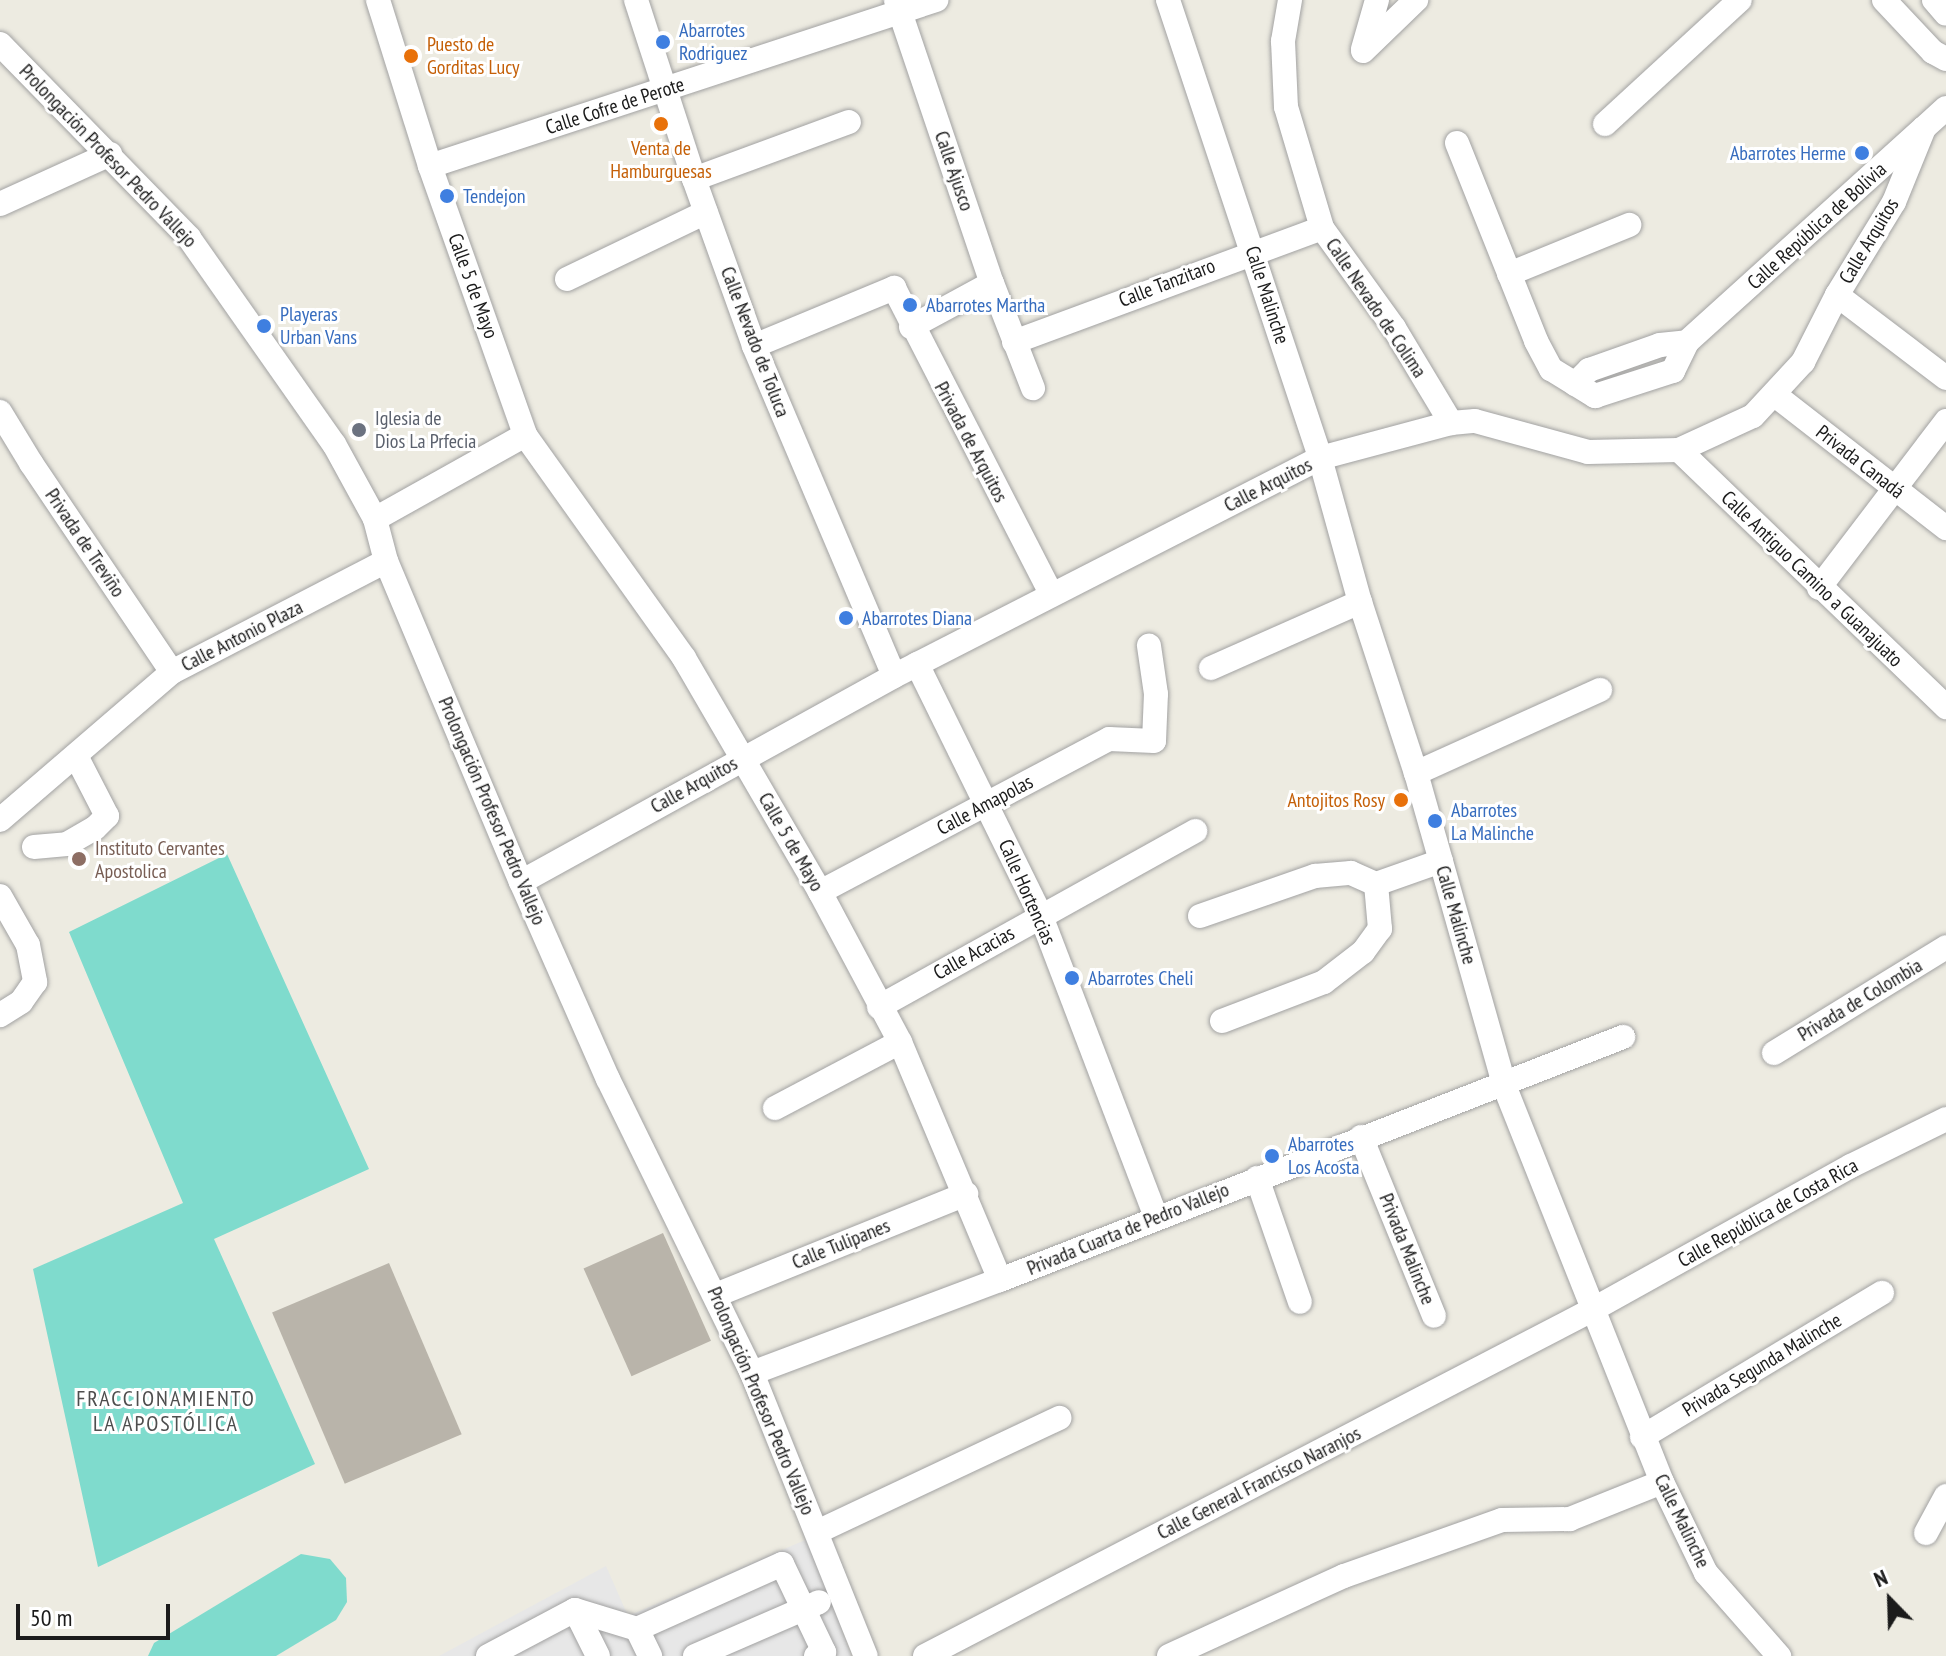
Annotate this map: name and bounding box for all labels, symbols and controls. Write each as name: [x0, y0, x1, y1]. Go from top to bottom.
place label: Abarrotes Rodriguez: [679, 18, 748, 65]
place label: Puesto de Gorditas Lucy: [427, 32, 520, 79]
marker: Abarrotes Rodriguez: [654, 33, 672, 51]
marker: Puesto de Gorditas Lucy: [402, 47, 420, 65]
street label: Prolongación Profesor Pedro Vallejo: [14, 59, 202, 253]
street label: Calle Cofre de Perote: [543, 72, 687, 140]
marker: Venta de Hamburguesas: [652, 115, 670, 133]
street label: Calle Ajusco: [929, 128, 979, 214]
place label: Venta de Hamburguesas: [610, 136, 712, 183]
place label: Abarrotes Herme: [1730, 141, 1846, 165]
marker: Abarrotes Herme: [1853, 144, 1871, 162]
street label: Calle República de Bolivia: [1743, 157, 1891, 295]
place label: Tendejon: [463, 184, 526, 208]
marker: Tendejon: [438, 187, 456, 205]
street label: Calle Arquitos: [1834, 194, 1904, 288]
street label: Calle 5 de Mayo: [443, 230, 503, 342]
street label: Calle Nevado de Colima: [1320, 234, 1432, 382]
street label: Calle Malinche: [1240, 243, 1294, 347]
street label: Calle Tanzitaro: [1115, 254, 1219, 312]
street label: Calle Nevado de Toluca: [715, 263, 795, 421]
place label: Abarrotes Martha: [926, 293, 1045, 317]
marker: Abarrotes Martha: [901, 296, 919, 314]
place label: Playeras Urban Vans: [280, 302, 358, 349]
marker: Playeras Urban Vans: [255, 317, 273, 335]
street label: Privada de Arquitos: [929, 377, 1013, 507]
place label: Iglesia de Dios La Prfecia: [375, 406, 476, 453]
street label: Privada Canadá: [1811, 420, 1909, 504]
marker: Iglesia de Dios La Prfecia: [350, 421, 368, 439]
street label: Calle Arquitos: [1220, 453, 1316, 517]
street label: Privada de Treviño: [40, 484, 130, 602]
street label: Calle Antiguo Camino a Guanajuato: [1716, 486, 1908, 672]
street label: Calle Antonio Plaza: [177, 595, 307, 677]
place label: Abarrotes Diana: [862, 606, 972, 630]
marker: Abarrotes Diana: [837, 609, 855, 627]
street label: Prolongación Profesor Pedro Vallejo: [433, 693, 551, 929]
street label: Calle Arquitos: [646, 751, 742, 819]
street label: Calle Amapolas: [933, 770, 1037, 840]
street label: Calle 5 de Mayo: [753, 788, 829, 896]
place label: Antojitos Rosy: [1287, 788, 1385, 812]
marker: Antojitos Rosy: [1392, 791, 1410, 809]
place label: Abarrotes La Malinche: [1451, 798, 1534, 845]
marker: Abarrotes La Malinche: [1426, 812, 1444, 830]
place label: Instituto Cervantes Apostolica: [95, 836, 225, 883]
street label: Calle Hortencias: [993, 836, 1061, 948]
marker: Instituto Cervantes Apostolica: [70, 850, 88, 868]
street label: Calle Malinche: [1430, 863, 1482, 967]
street label: Calle Acacias: [929, 921, 1019, 985]
street label: Privada de Colombia: [1794, 953, 1926, 1047]
place label: Abarrotes Cheli: [1088, 966, 1194, 990]
marker: Abarrotes Cheli: [1063, 969, 1081, 987]
place label: Abarrotes Los Acosta: [1288, 1132, 1360, 1179]
marker: Abarrotes Los Acosta: [1263, 1147, 1281, 1165]
street label: Calle República de Costa Rica: [1674, 1153, 1862, 1273]
street label: Privada Cuarta de Pedro Vallejo: [1023, 1177, 1233, 1281]
street label: Privada Malinche: [1374, 1190, 1440, 1308]
street label: Calle Tulipanes: [788, 1213, 894, 1275]
street label: Prolongación Profesor Pedro Vallejo: [702, 1283, 820, 1519]
street label: Privada Segunda Malinche: [1678, 1308, 1846, 1422]
district label: FRACCIONAMIENTO LA APOSTÓLICA: [76, 1385, 256, 1436]
street label: Calle General Francisco Naranjos: [1153, 1421, 1365, 1545]
street label: Calle Malinche: [1649, 1470, 1715, 1572]
north arrow: [1850, 1560, 1930, 1640]
text: N: [1870, 1563, 1892, 1593]
scale bar: [20, 1588, 174, 1638]
text: 50 m: [30, 1602, 72, 1633]

